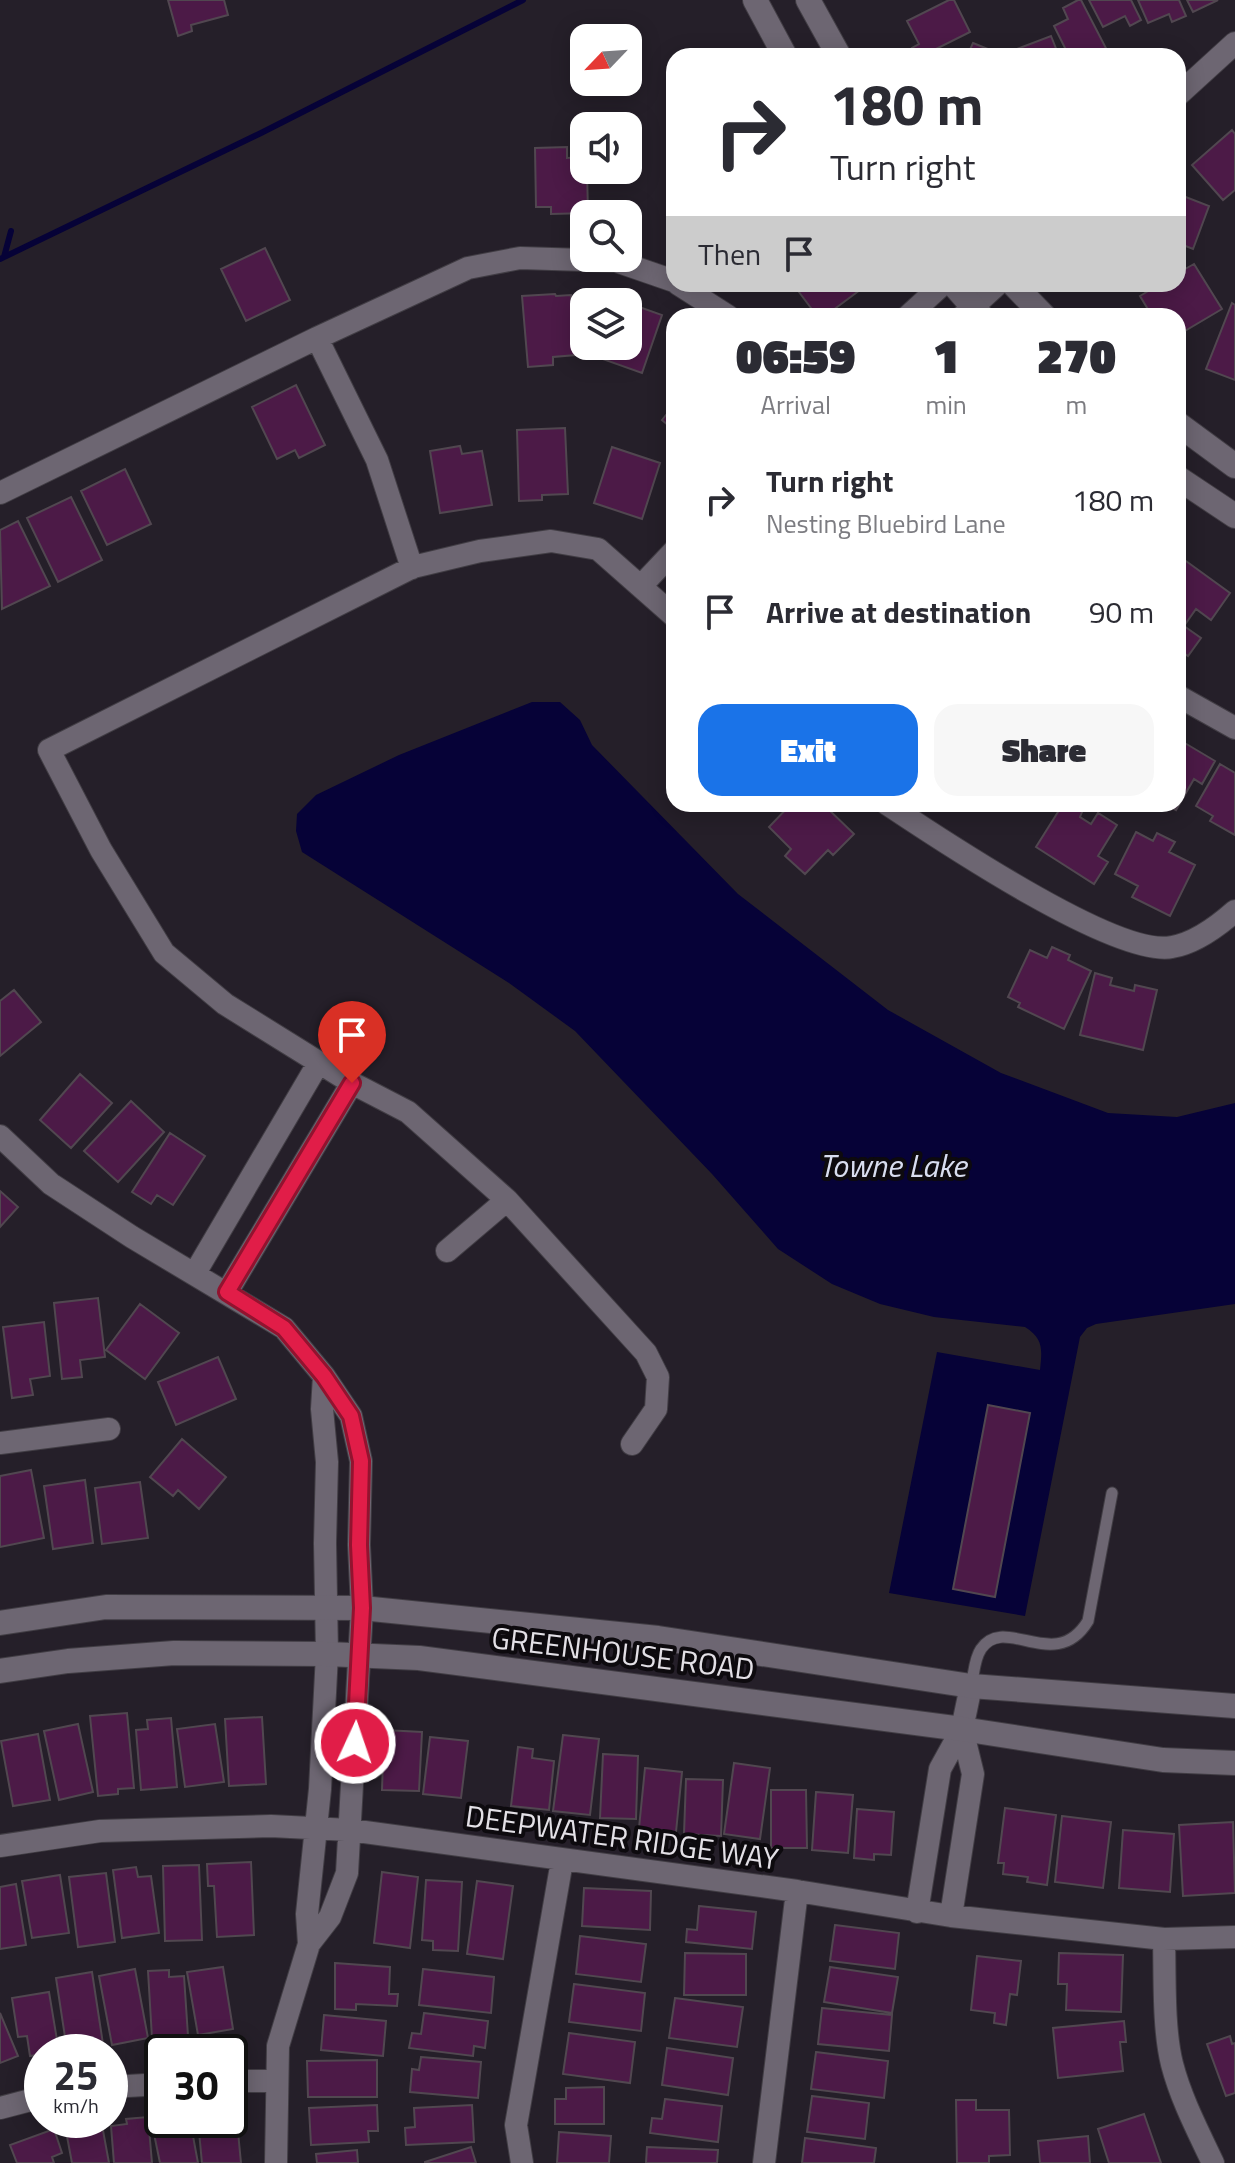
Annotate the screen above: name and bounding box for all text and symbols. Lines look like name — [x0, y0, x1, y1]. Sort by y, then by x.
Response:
north arrow — [570, 24, 642, 96]
map controls — [570, 24, 642, 360]
text: 180 m — [830, 62, 983, 147]
icon: right — [698, 80, 802, 184]
button: sound — [570, 112, 642, 184]
text: Turn right — [830, 139, 975, 194]
button: search — [570, 200, 642, 272]
text: Then — [698, 231, 761, 277]
icon: arrive — [777, 232, 821, 276]
button: layers — [570, 288, 642, 360]
text: 06:59 — [736, 319, 855, 392]
text: 1 — [933, 319, 959, 392]
text: 270 — [1037, 319, 1116, 392]
text: Arrival — [760, 385, 831, 424]
text: min — [925, 385, 967, 424]
text: m — [1066, 385, 1087, 424]
text: Turn right — [766, 458, 894, 504]
text: 180 m — [1072, 477, 1154, 523]
icon: right — [698, 478, 742, 522]
text: Nesting Bluebird Lane — [766, 504, 1006, 543]
text: Arrive at destination — [766, 589, 1031, 635]
text: 90 m — [1089, 589, 1154, 635]
icon: arrive — [698, 590, 742, 634]
button: Exit — [698, 704, 918, 796]
button: Share — [934, 704, 1154, 796]
pin — [318, 1001, 386, 1083]
icon: arrive — [330, 1013, 374, 1057]
water label: Towne Lake — [819, 1141, 969, 1189]
street label: GREENHOUSE ROAD — [489, 1614, 757, 1692]
position arrow — [313, 1701, 397, 1785]
street label: DEEPWATER RIDGE WAY — [463, 1792, 781, 1882]
speed limit sign: 30 — [144, 2034, 248, 2138]
text: 25 — [54, 2045, 98, 2106]
text: km/h — [53, 2090, 99, 2121]

